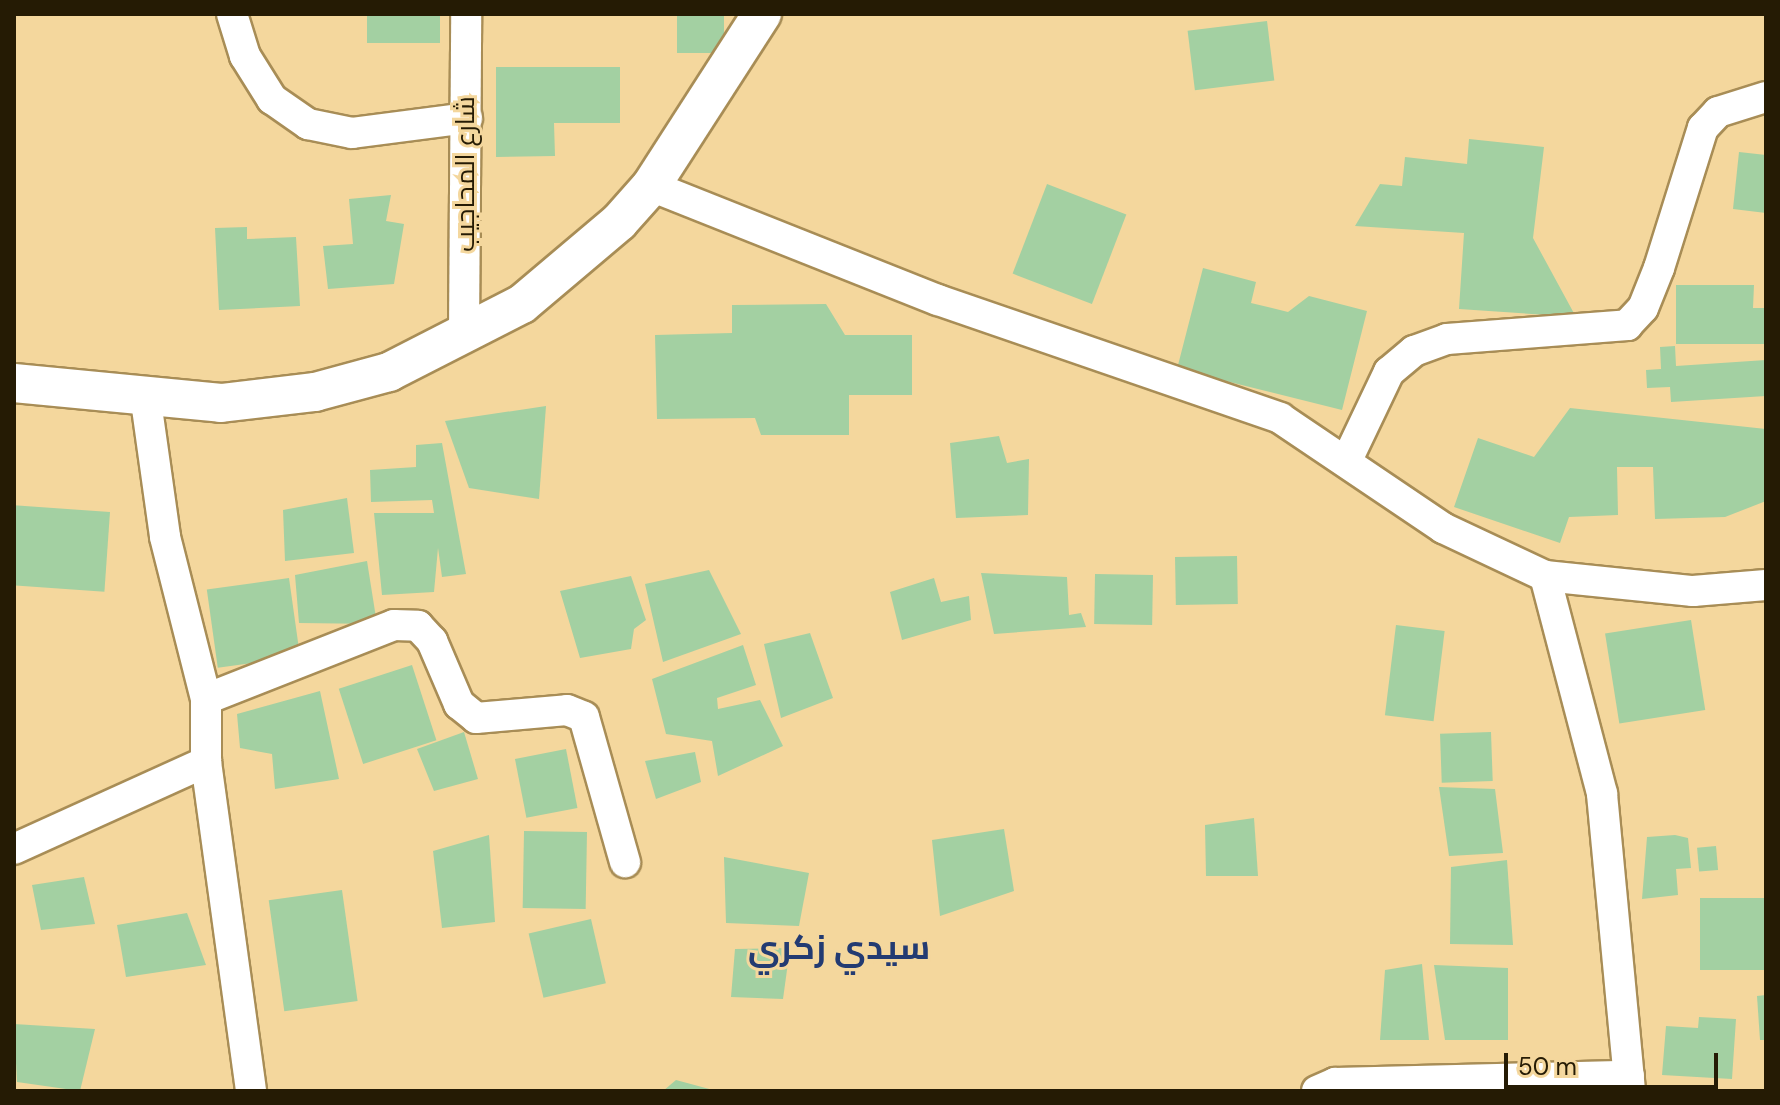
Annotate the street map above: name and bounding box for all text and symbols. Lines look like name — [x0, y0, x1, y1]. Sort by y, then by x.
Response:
street label: شارع المحاجيب — [450, 96, 482, 252]
district label: سيدي زكري — [748, 928, 930, 968]
scale bar — [1508, 1037, 1722, 1087]
text: 50 m — [1518, 1051, 1577, 1082]

